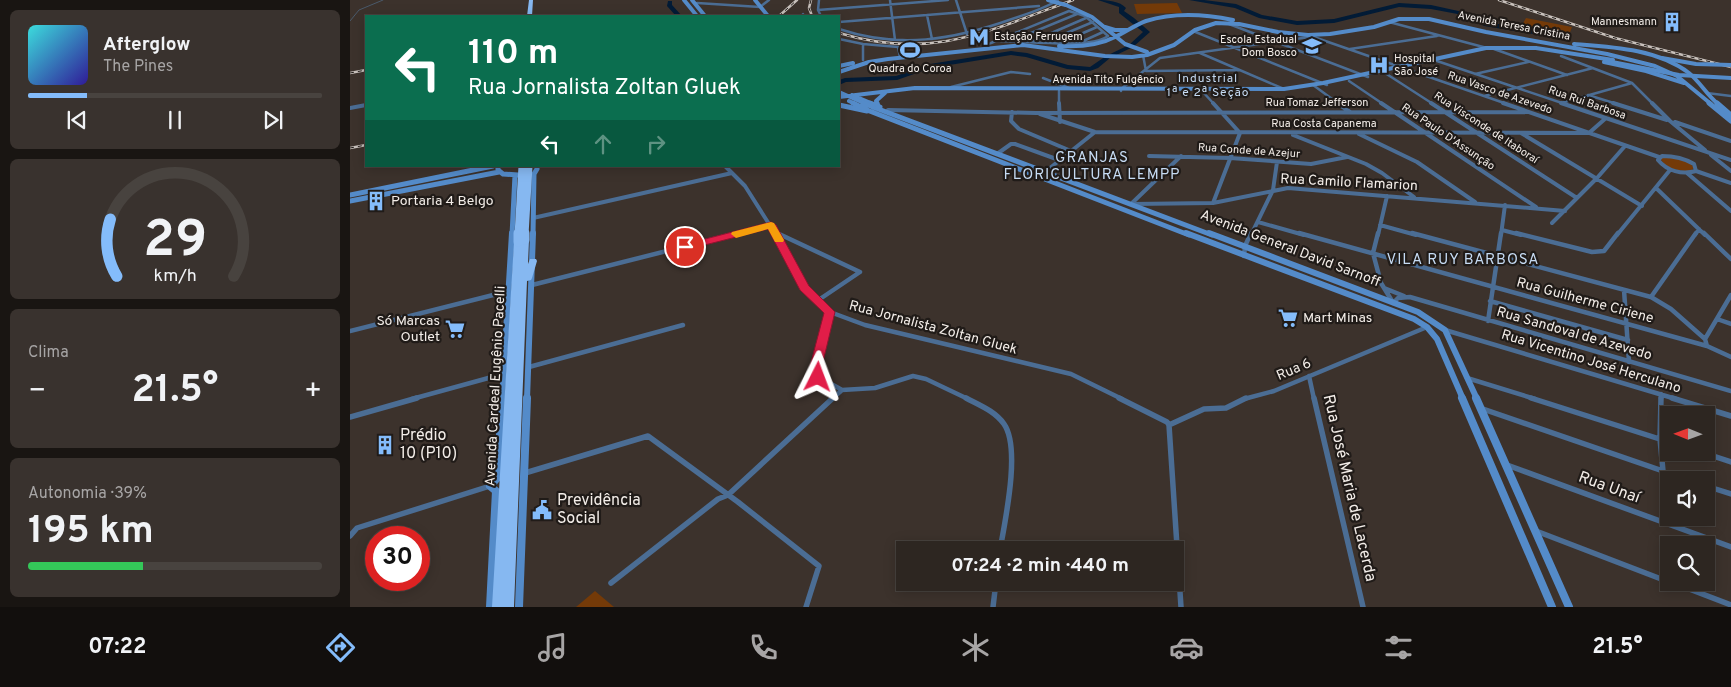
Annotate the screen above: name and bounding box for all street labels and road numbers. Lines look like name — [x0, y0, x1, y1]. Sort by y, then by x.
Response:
street label: Avenida Teresa Cristina — [1457, 8, 1572, 44]
street label: Rua Vasco de Azevedo — [1446, 69, 1554, 117]
street label: Avenida Tito Fulgêncio — [1052, 73, 1164, 87]
street label: Rua Rui Barbosa — [1546, 83, 1628, 123]
street label: Rua Visconde de Itaboraí — [1431, 89, 1542, 168]
street label: Rua Tomaz Jefferson — [1265, 96, 1369, 110]
street label: Rua Paulo D'Assunção — [1399, 101, 1497, 173]
street label: Rua Costa Capanema — [1271, 117, 1377, 131]
street label: Rua Conde de Azejur — [1197, 140, 1301, 162]
street label: Rua Camilo Flamarion — [1280, 171, 1418, 195]
street label: Avenida General David Sarnoff — [1198, 207, 1383, 291]
street label: Rua Guilherme Ciriene — [1515, 274, 1655, 328]
street label: Avenida Cardeal Eugênio Pacelli — [482, 285, 510, 487]
street label: Rua Jornalista Zoltan Gluek — [847, 297, 1019, 359]
street label: Rua Sandoval de Azevedo — [1494, 304, 1654, 364]
street label: Rua Vicentino José Herculano — [1499, 327, 1683, 398]
street label: Rua 6 — [1274, 355, 1314, 385]
street label: Rua José Maria de Lacerda — [1318, 393, 1380, 583]
street label: Rua Unaí — [1575, 468, 1644, 509]

